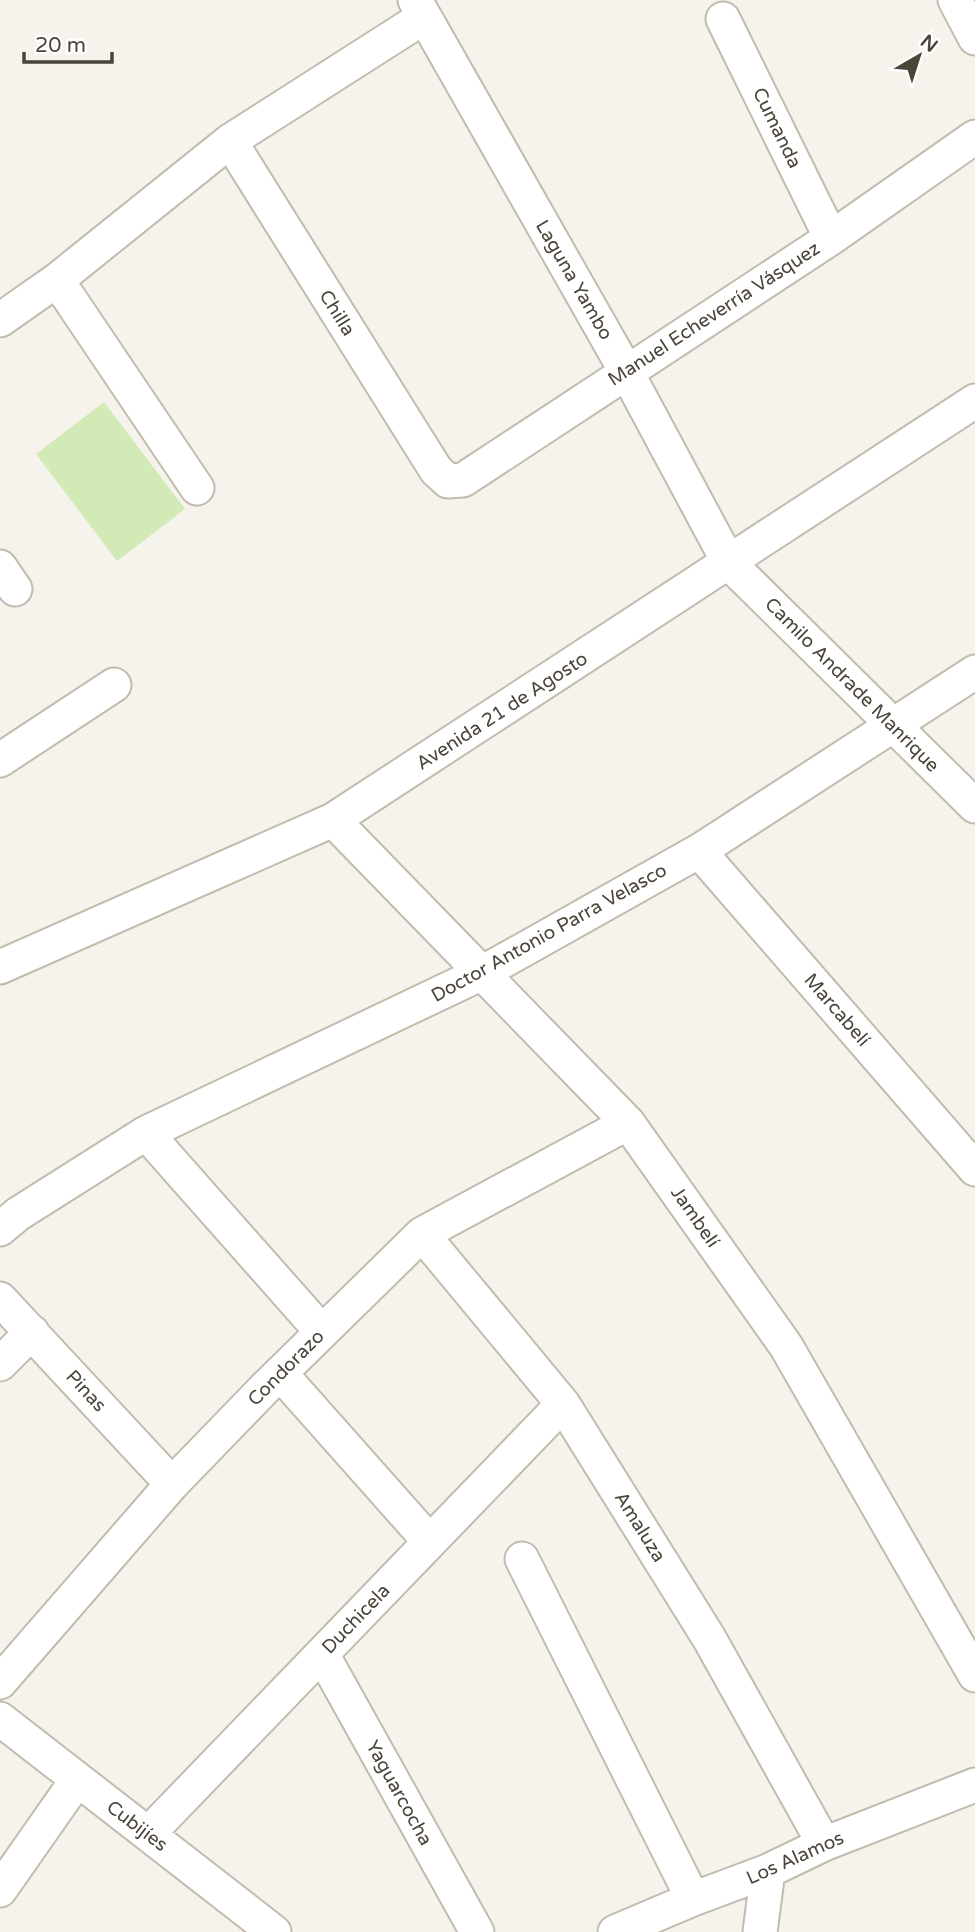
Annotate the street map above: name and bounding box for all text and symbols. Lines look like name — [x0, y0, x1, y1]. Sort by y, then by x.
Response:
scale bar — [24, 21, 112, 65]
north arrow — [884, 21, 954, 91]
text: N — [916, 30, 942, 57]
text: 20 m — [35, 33, 86, 58]
street label: Cumanda — [748, 84, 806, 172]
street label: Laguna Yambo — [531, 216, 617, 344]
street label: Manuel Echeverría Vásquez — [604, 237, 824, 391]
street label: Chilla — [315, 286, 359, 340]
street label: Camilo Andrade Manrique — [760, 593, 944, 777]
street label: Avenida 21 de Agosto — [412, 647, 592, 775]
street label: Doctor Antonio Parra Velasco — [428, 859, 670, 1007]
street label: Marcabelí — [799, 969, 875, 1051]
street label: Jambelí — [666, 1182, 724, 1252]
street label: Condorazo — [243, 1325, 329, 1411]
street label: Pinas — [61, 1366, 111, 1416]
street label: Amaluza — [610, 1488, 670, 1566]
street label: Duchicela — [317, 1580, 395, 1658]
street label: Yaguarcocha — [361, 1737, 437, 1849]
street label: Cubijíes — [102, 1796, 172, 1856]
street label: Los Alamos — [743, 1827, 847, 1889]

